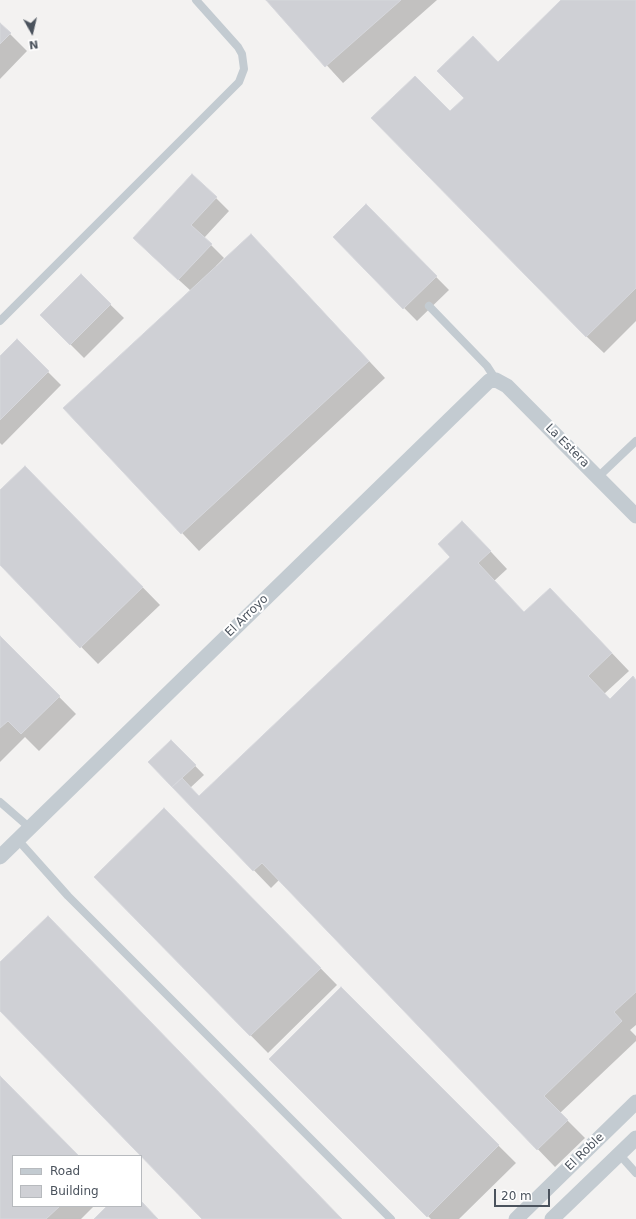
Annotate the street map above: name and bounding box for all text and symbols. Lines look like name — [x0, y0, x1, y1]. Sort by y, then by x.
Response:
north arrow — [12, 12, 52, 52]
text: N — [28, 37, 39, 51]
street label: La Estera — [542, 421, 592, 471]
street label: El Arroyo — [223, 592, 271, 640]
street label: El Roble — [563, 1130, 607, 1174]
legend — [12, 1155, 142, 1207]
text: Road — [50, 1164, 80, 1178]
scale bar — [496, 1181, 552, 1207]
text: Building — [50, 1184, 99, 1198]
text: 20 m — [501, 1189, 532, 1203]

